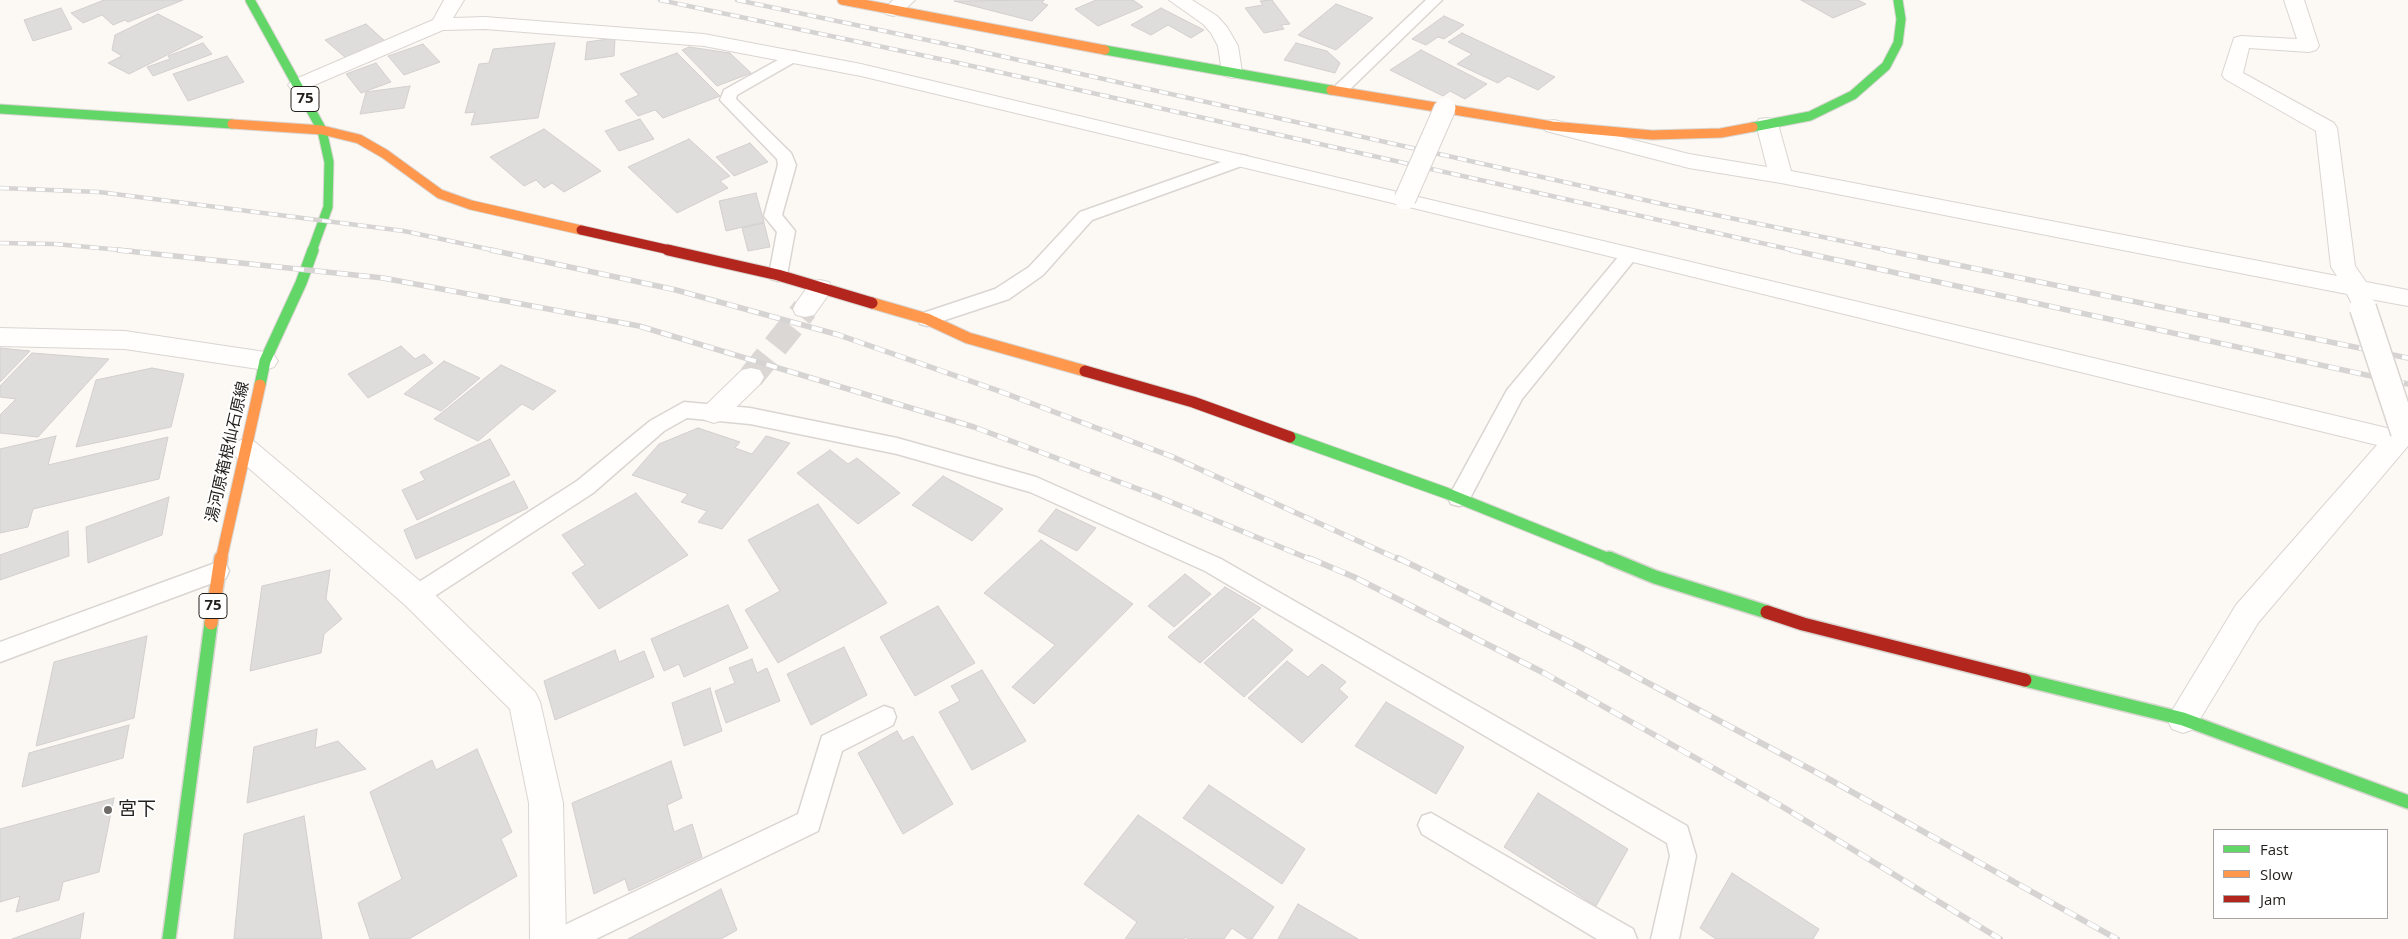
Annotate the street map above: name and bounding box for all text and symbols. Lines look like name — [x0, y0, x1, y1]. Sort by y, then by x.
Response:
road number: 75 — [291, 86, 319, 112]
street label: 湯河原箱根仙石原線 — [202, 380, 254, 524]
road number: 75 — [199, 594, 227, 618]
place label: 宮下 — [118, 799, 156, 821]
marker: 宮下 — [102, 804, 114, 816]
legend — [2213, 829, 2388, 919]
text: Fast — [2260, 839, 2289, 859]
text: Slow — [2260, 864, 2293, 884]
text: Jam — [2260, 889, 2286, 909]

